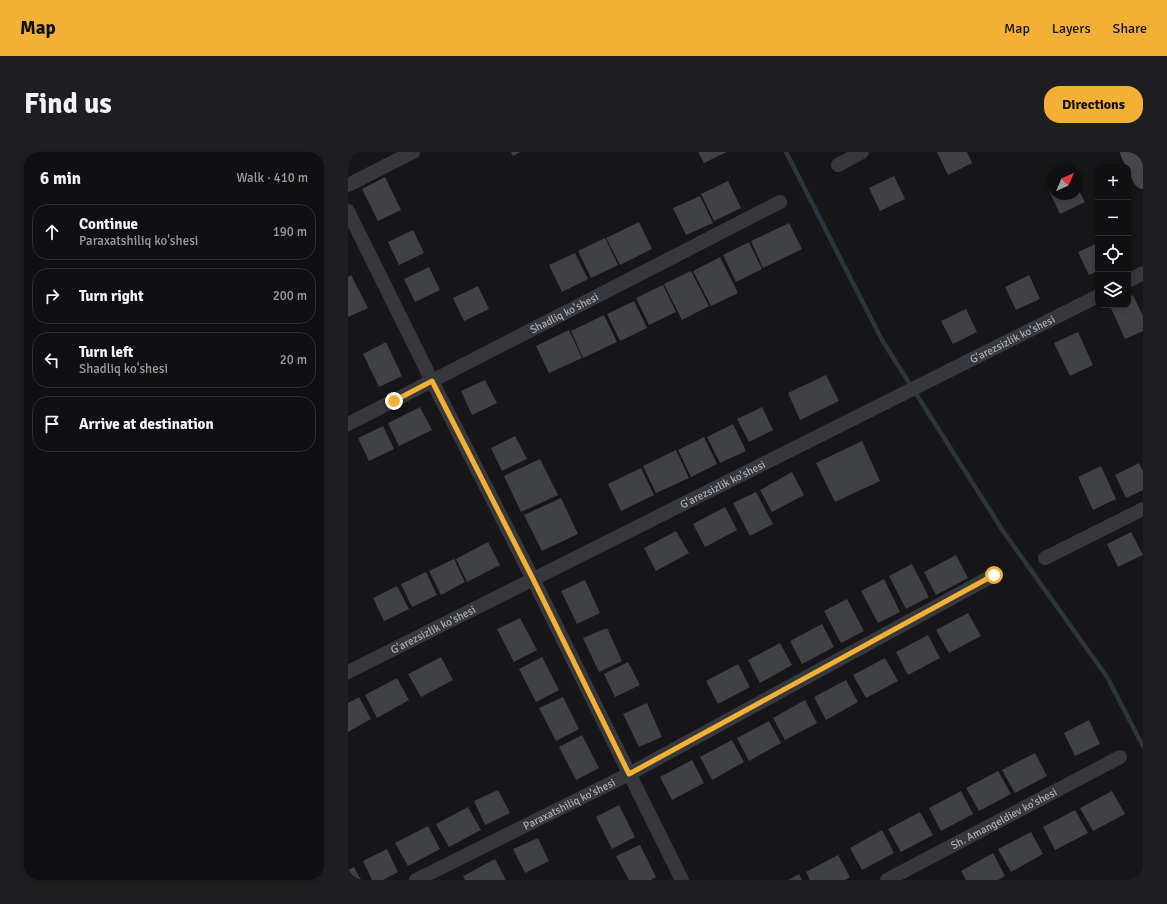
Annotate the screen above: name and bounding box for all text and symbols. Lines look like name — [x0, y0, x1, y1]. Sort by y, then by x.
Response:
text: Map — [20, 16, 56, 40]
text: Map — [1004, 20, 1030, 37]
text: Layers — [1052, 20, 1091, 37]
text: Share — [1113, 20, 1147, 37]
button: Directions — [1044, 86, 1143, 123]
text: Find us — [24, 87, 112, 121]
north arrow — [1047, 164, 1083, 200]
map controls — [1095, 164, 1131, 308]
button: + — [1095, 164, 1131, 200]
text: 6 min — [40, 168, 81, 189]
text: Walk · 410 m — [237, 170, 308, 186]
button: − — [1095, 200, 1131, 236]
text: Continue — [79, 215, 138, 233]
icon: ahead — [41, 221, 63, 243]
text: 190 m — [273, 224, 307, 240]
text: Paraxatshiliq ko'shesi — [79, 233, 198, 249]
button: locate — [1095, 236, 1131, 272]
button: layers — [1095, 272, 1131, 308]
icon: right — [41, 285, 63, 307]
text: Turn right — [79, 287, 144, 305]
text: 200 m — [273, 288, 307, 304]
street label: Shadliq ko'shesi — [528, 290, 601, 336]
street label: G'arezsizlik ko'shesi — [967, 312, 1057, 366]
text: Turn left — [79, 343, 133, 361]
icon: left — [41, 349, 63, 371]
text: 20 m — [280, 352, 307, 368]
text: Shadliq ko'shesi — [79, 361, 168, 377]
route end — [385, 392, 403, 410]
icon: arrive — [41, 413, 63, 435]
text: Arrive at destination — [79, 415, 214, 433]
street label: G'arezsizlik ko'shesi — [678, 457, 767, 511]
route start — [985, 566, 1003, 584]
street label: G'arezsizlik ko'shesi — [388, 603, 478, 656]
street label: Paraxatshiliq ko'shesi — [521, 775, 617, 832]
street label: Sh. Amangeldiev ko'shesi — [948, 785, 1059, 852]

